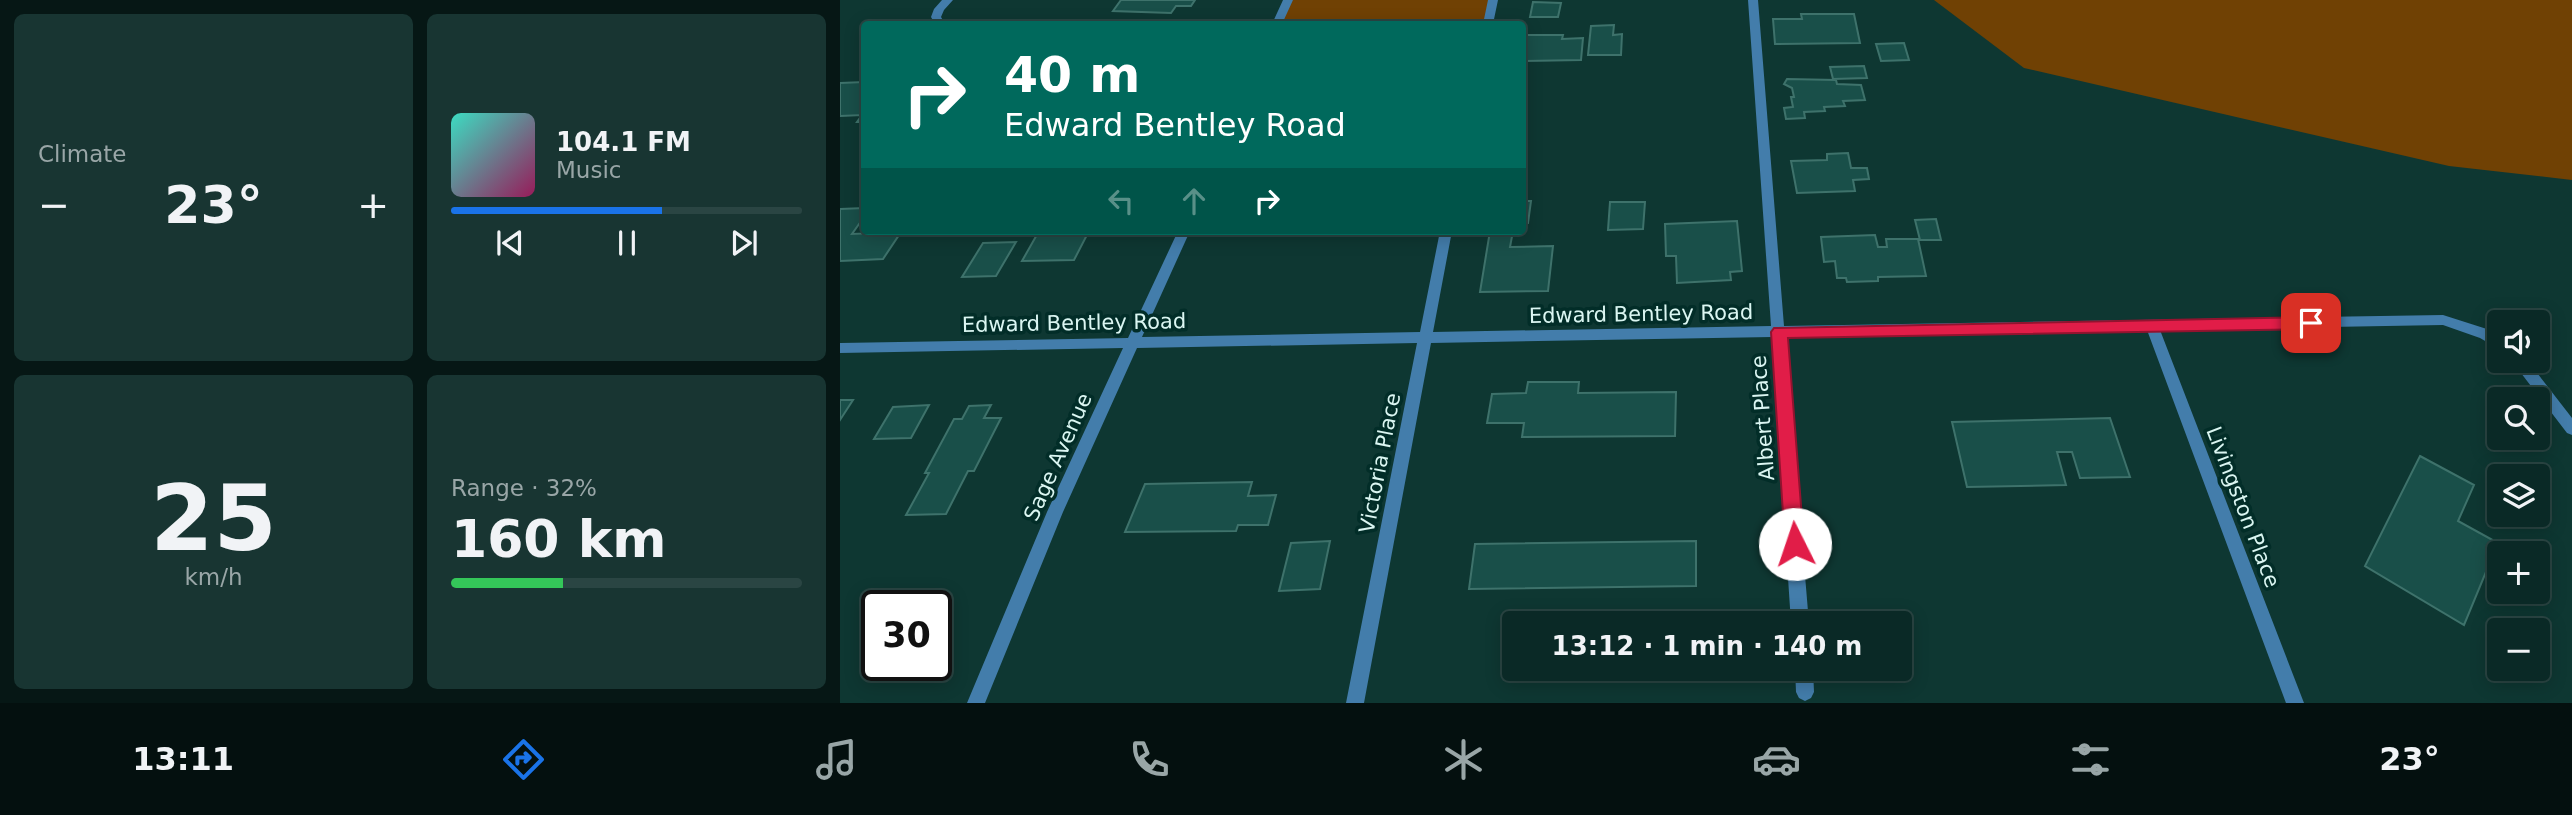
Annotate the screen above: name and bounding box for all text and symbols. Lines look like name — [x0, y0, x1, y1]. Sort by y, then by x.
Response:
text: 40 m — [1004, 47, 1140, 104]
icon: right — [889, 49, 980, 140]
text: Edward Bentley Road — [1004, 106, 1346, 144]
text: 104.1 FM — [556, 127, 691, 157]
text: Climate — [38, 141, 127, 167]
text: Music — [556, 157, 621, 183]
text: 23° — [164, 175, 263, 235]
icon: left — [1102, 182, 1140, 220]
icon: ahead — [1175, 182, 1213, 220]
icon: right — [1248, 182, 1286, 220]
text: − — [38, 183, 70, 227]
text: + — [357, 183, 389, 227]
icon: previous — [491, 224, 529, 262]
icon: pause — [608, 224, 646, 262]
icon: next — [725, 224, 763, 262]
pin — [2281, 293, 2341, 353]
street label: Edward Bentley Road — [1529, 300, 1753, 328]
icon: arrive — [2292, 304, 2330, 342]
street label: Edward Bentley Road — [962, 309, 1186, 337]
map controls — [2487, 310, 2550, 681]
button: sound — [2487, 310, 2550, 373]
street label: Albert Place — [1747, 354, 1779, 482]
button: search — [2487, 387, 2550, 450]
street label: Sage Avenue — [1019, 389, 1097, 525]
street label: Victoria Place — [1355, 391, 1405, 535]
street label: Livingston Place — [2201, 423, 2285, 591]
button: layers — [2487, 464, 2550, 527]
text: 25 — [150, 466, 277, 571]
text: Range · 32% — [451, 475, 597, 501]
position arrow — [1758, 507, 1832, 581]
text: 160 km — [451, 509, 666, 569]
button: + — [2487, 541, 2550, 604]
text: km/h — [184, 564, 243, 590]
speed limit sign: 30 — [861, 590, 952, 681]
button: − — [2487, 618, 2550, 681]
text: 13:12 · 1 min · 140 m — [1552, 631, 1862, 661]
icon: directions — [499, 735, 548, 784]
icon: music — [812, 735, 861, 784]
icon: phone — [1125, 735, 1174, 784]
icon: climate — [1439, 735, 1488, 784]
icon: car — [1752, 735, 1801, 784]
icon: filters — [2066, 735, 2115, 784]
text: 13:11 — [132, 740, 234, 778]
text: 23° — [2379, 740, 2440, 778]

